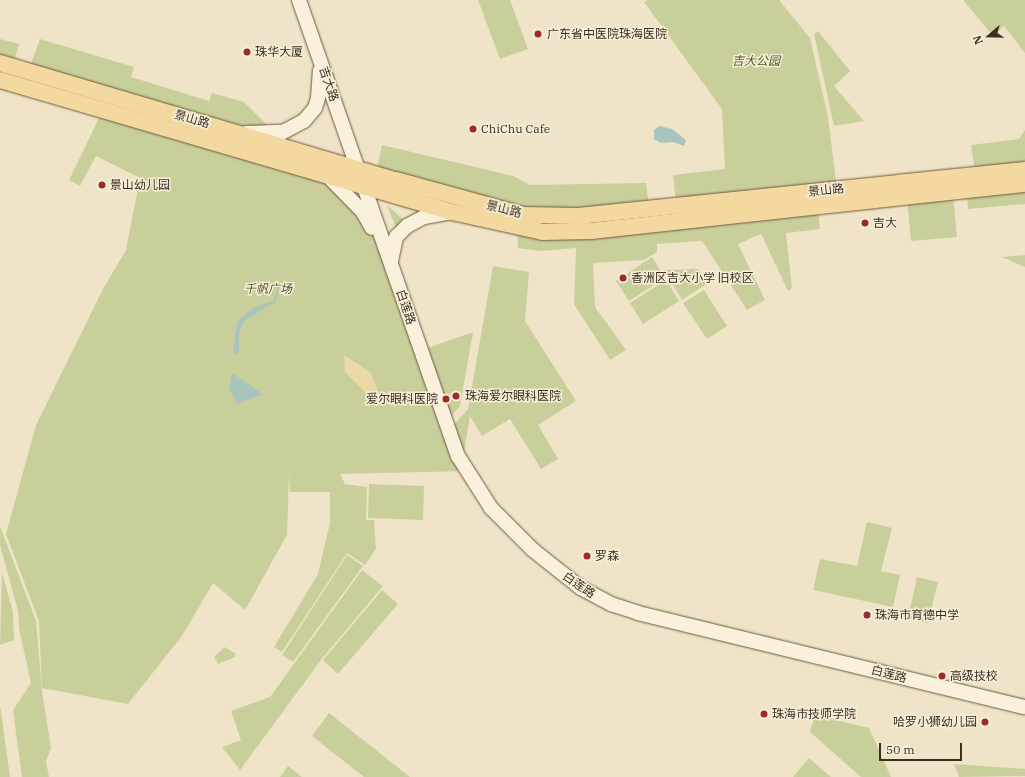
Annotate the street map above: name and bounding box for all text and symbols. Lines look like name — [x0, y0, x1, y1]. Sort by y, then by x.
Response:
north arrow — [969, 16, 1009, 56]
place label: 广东省中医院珠海医院 — [547, 27, 667, 41]
marker: 广东省中医院珠海医院 — [532, 28, 544, 40]
text: N — [970, 34, 986, 47]
place label: 珠华大厦 — [255, 45, 303, 59]
marker: 珠华大厦 — [242, 47, 252, 57]
park label: 吉大公园 — [732, 54, 780, 68]
street label: 吉大路 — [316, 65, 342, 103]
street label: 景山路 — [173, 107, 211, 131]
place label: ChiChu Cafe — [481, 122, 550, 136]
marker: ChiChu Cafe — [468, 124, 478, 134]
place label: 景山幼儿园 — [110, 178, 170, 192]
marker: 景山幼儿园 — [97, 180, 107, 190]
street label: 景山路 — [807, 181, 845, 199]
street label: 景山路 — [485, 198, 523, 220]
place label: 吉大 — [873, 216, 897, 230]
marker: 吉大 — [860, 218, 870, 228]
place label: 香洲区吉大小学 旧校区 — [631, 271, 754, 285]
marker: 香洲区吉大小学 旧校区 — [618, 273, 628, 283]
park label: 千帆广场 — [244, 282, 292, 296]
street label: 白莲路 — [393, 288, 419, 326]
place label: 珠海爱尔眼科医院 — [465, 389, 561, 403]
marker: 珠海爱尔眼科医院 — [450, 390, 462, 402]
place label: 爱尔眼科医院 — [366, 392, 438, 406]
marker: 爱尔眼科医院 — [441, 394, 451, 404]
place label: 罗森 — [595, 549, 619, 563]
marker: 罗森 — [582, 551, 592, 561]
street label: 白莲路 — [560, 569, 598, 601]
place label: 珠海市育德中学 — [875, 608, 959, 622]
marker: 珠海市育德中学 — [862, 610, 872, 620]
street label: 白莲路 — [870, 663, 908, 685]
place label: 高级技校 — [950, 669, 998, 683]
marker: 高级技校 — [937, 671, 947, 681]
place label: 珠海市技师学院 — [772, 707, 856, 721]
marker: 珠海市技师学院 — [759, 709, 769, 719]
place label: 哈罗小狮幼儿园 — [893, 715, 977, 729]
marker: 哈罗小狮幼儿园 — [980, 717, 990, 727]
scale bar — [881, 735, 964, 761]
text: 50 m — [886, 742, 915, 757]

